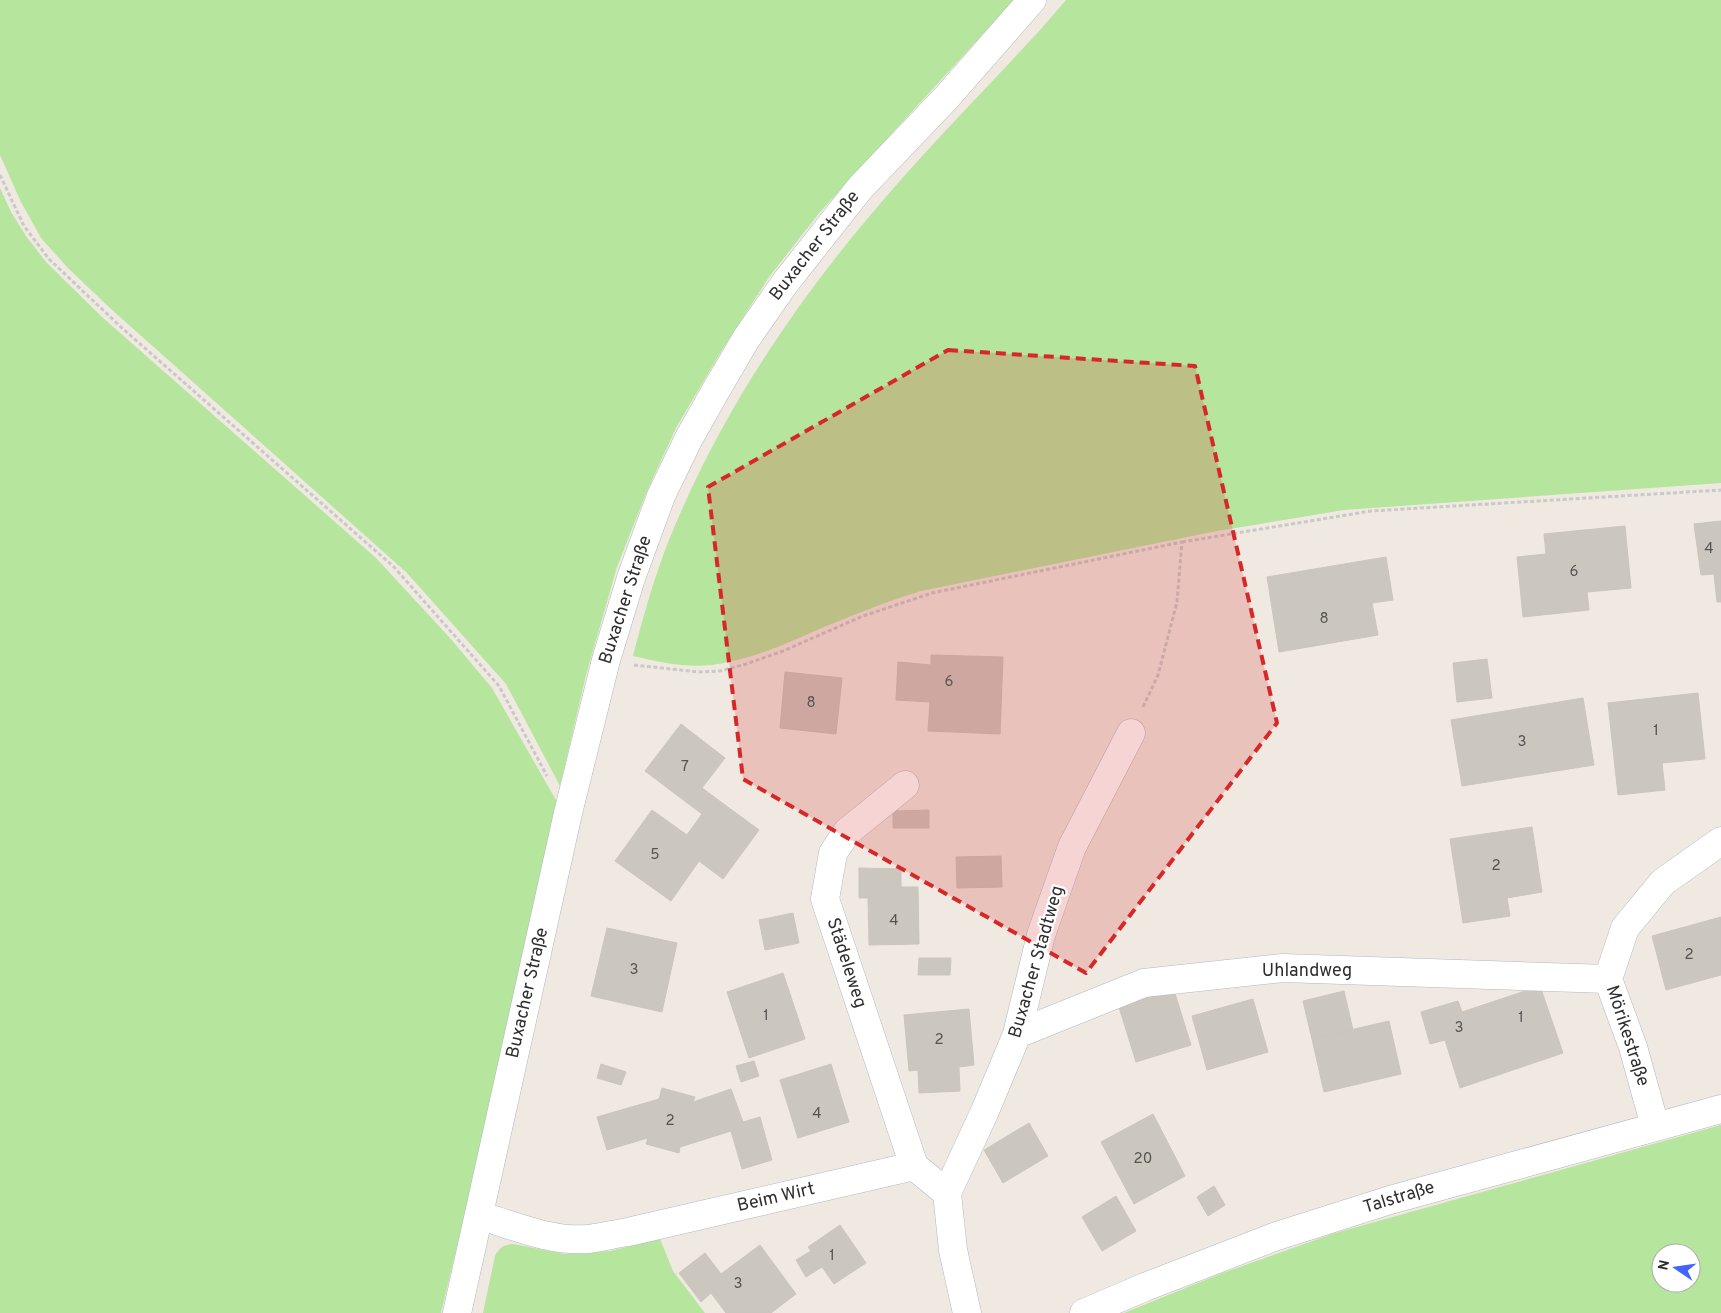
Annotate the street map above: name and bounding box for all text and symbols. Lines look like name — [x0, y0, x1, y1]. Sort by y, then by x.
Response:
street label: Buxacher Straße — [765, 186, 865, 306]
street label: Buxacher Straße — [594, 533, 658, 667]
house number: 4 — [1704, 540, 1714, 559]
house number: 6 — [1570, 563, 1579, 582]
house number: 8 — [1319, 610, 1329, 629]
house number: 6 — [945, 673, 954, 692]
house number: 8 — [806, 694, 816, 713]
house number: 1 — [1653, 722, 1659, 741]
house number: 3 — [1517, 733, 1527, 752]
house number: 7 — [681, 758, 689, 777]
house number: 5 — [650, 846, 660, 865]
house number: 2 — [1491, 857, 1501, 876]
street label: Buxacher Stadtweg — [1004, 883, 1070, 1041]
house number: 4 — [889, 912, 899, 931]
street label: Städeleweg — [821, 915, 871, 1011]
street label: Buxacher Straße — [502, 925, 554, 1061]
house number: 2 — [1684, 946, 1694, 965]
street label: Uhlandweg — [1262, 960, 1352, 983]
house number: 3 — [629, 961, 639, 980]
street label: Mörikestraße — [1600, 983, 1654, 1089]
house number: 1 — [763, 1007, 769, 1026]
house number: 1 — [1518, 1009, 1524, 1028]
house number: 3 — [1454, 1019, 1464, 1038]
house number: 2 — [934, 1031, 944, 1050]
house number: 4 — [812, 1105, 822, 1124]
house number: 2 — [665, 1112, 675, 1131]
house number: 20 — [1134, 1150, 1152, 1169]
street label: Talstraße — [1360, 1176, 1438, 1220]
street label: Beim Wirt — [735, 1178, 817, 1218]
north arrow — [1651, 1243, 1701, 1293]
house number: 1 — [829, 1247, 835, 1266]
text: N — [1655, 1259, 1674, 1272]
house number: 3 — [733, 1275, 743, 1294]

